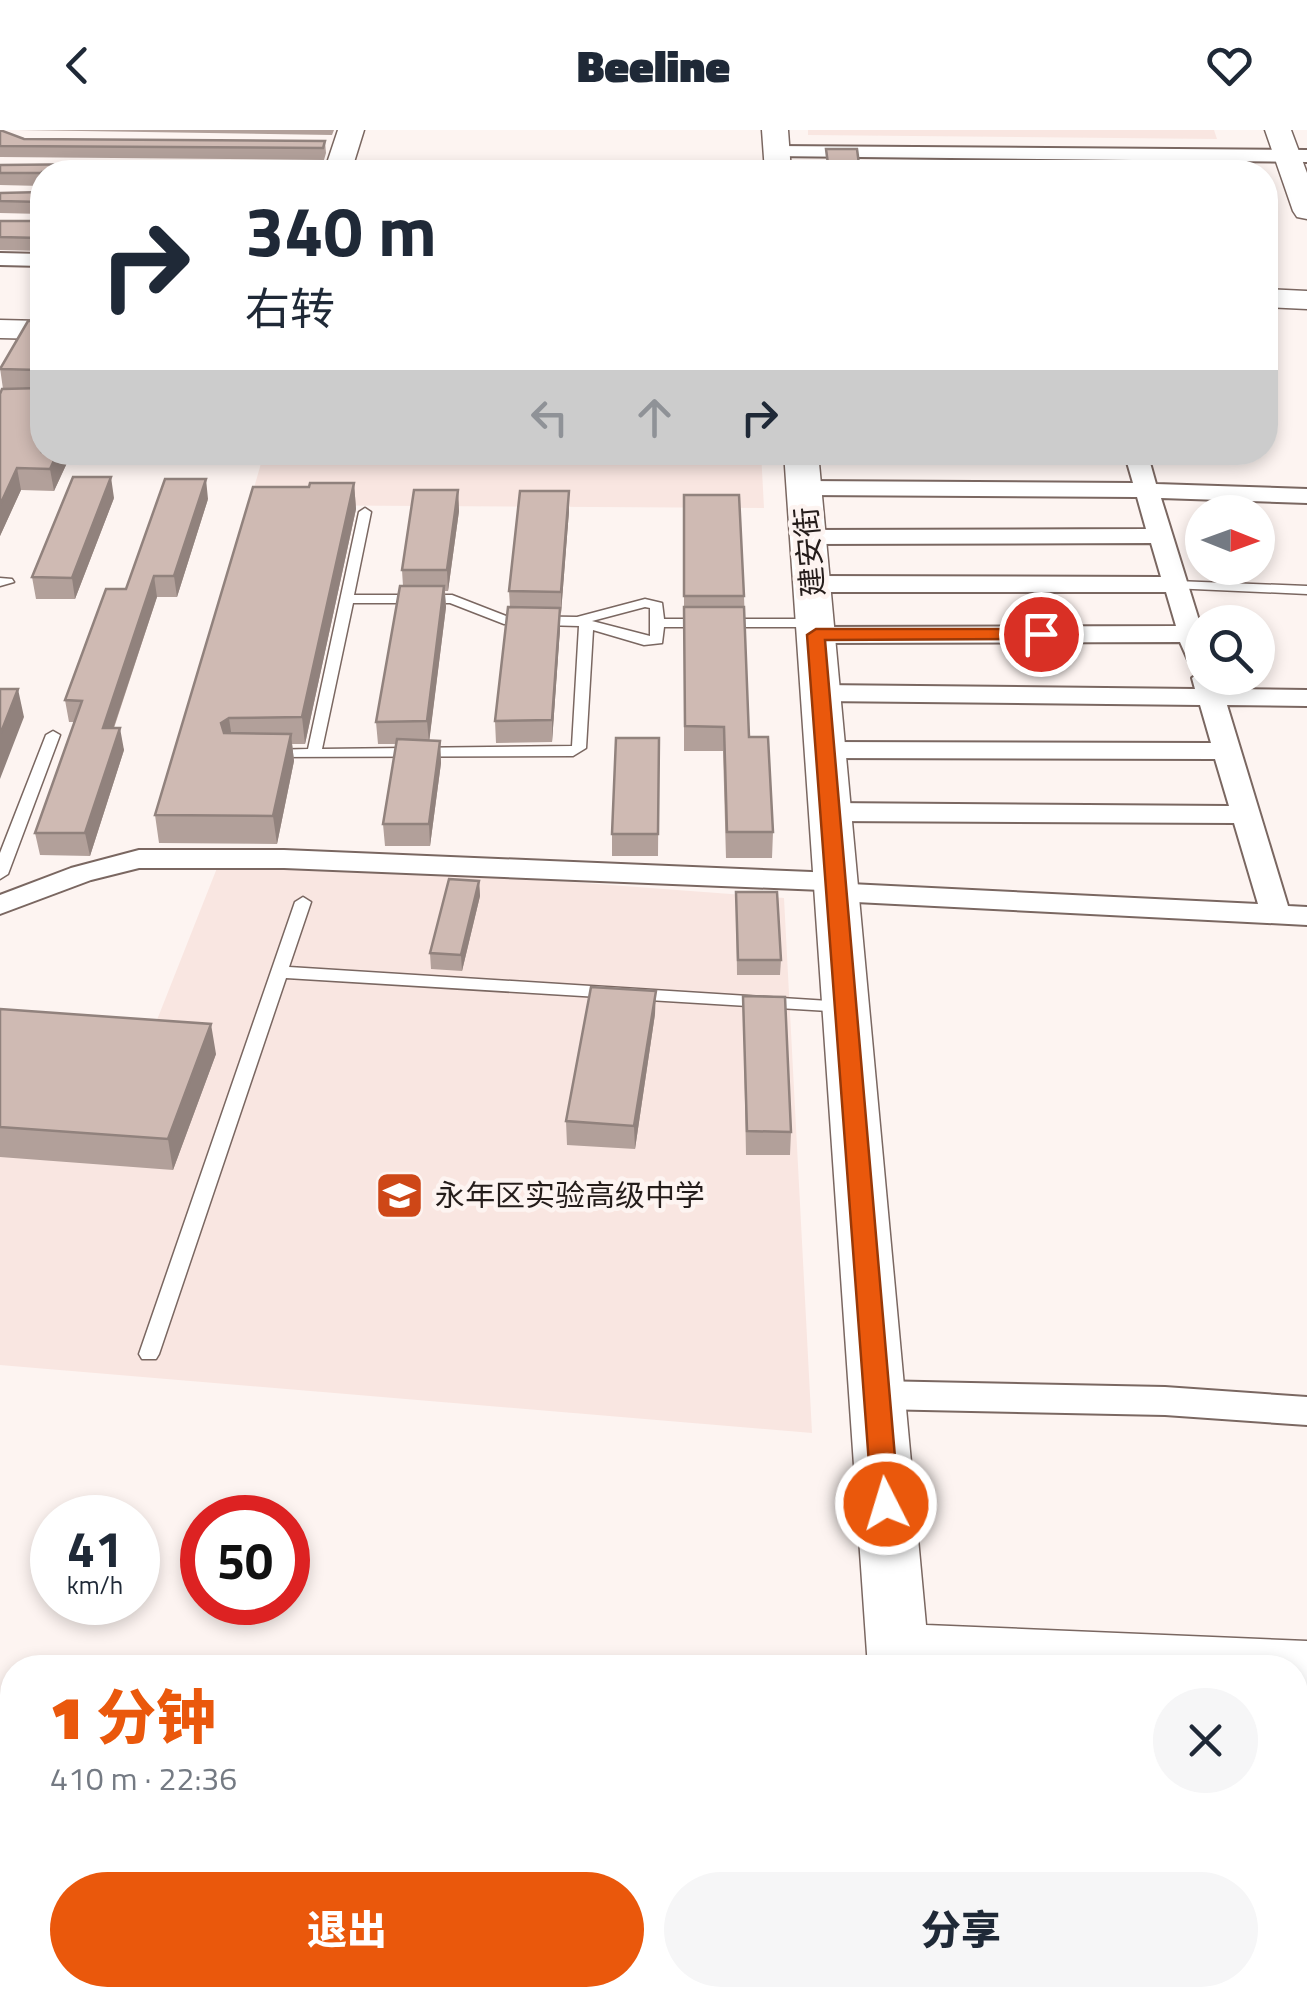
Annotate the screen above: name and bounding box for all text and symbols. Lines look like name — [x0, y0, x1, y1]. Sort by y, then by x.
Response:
text: Beeline — [577, 31, 730, 99]
icon: back — [50, 38, 105, 93]
icon: heart — [1202, 38, 1257, 93]
text: 340 m — [245, 177, 437, 283]
icon: right — [80, 200, 210, 330]
text: 右转 — [245, 274, 335, 342]
icon: left — [522, 390, 577, 445]
icon: ahead — [627, 390, 682, 445]
icon: right — [732, 390, 787, 445]
north arrow — [1185, 495, 1275, 585]
map controls — [1185, 495, 1275, 695]
street label: 建安街 — [782, 505, 836, 599]
pin — [999, 592, 1084, 677]
button: search — [1185, 605, 1275, 695]
icon: arrive — [1014, 607, 1069, 662]
school or university icon: 永年区实验高级中学 — [374, 1169, 426, 1221]
place label: 永年区实验高级中学 — [435, 1172, 705, 1218]
position arrow — [834, 1452, 938, 1556]
speed limit sign: 50 — [180, 1495, 310, 1625]
text: 41 — [67, 1510, 123, 1586]
text: km/h — [67, 1566, 123, 1604]
text: 1 分钟 — [50, 1671, 216, 1762]
button: close — [1153, 1688, 1258, 1793]
text: 410 m · 22:36 — [50, 1754, 237, 1802]
button: 退出 — [50, 1872, 644, 1987]
button: 分享 — [664, 1872, 1258, 1987]

